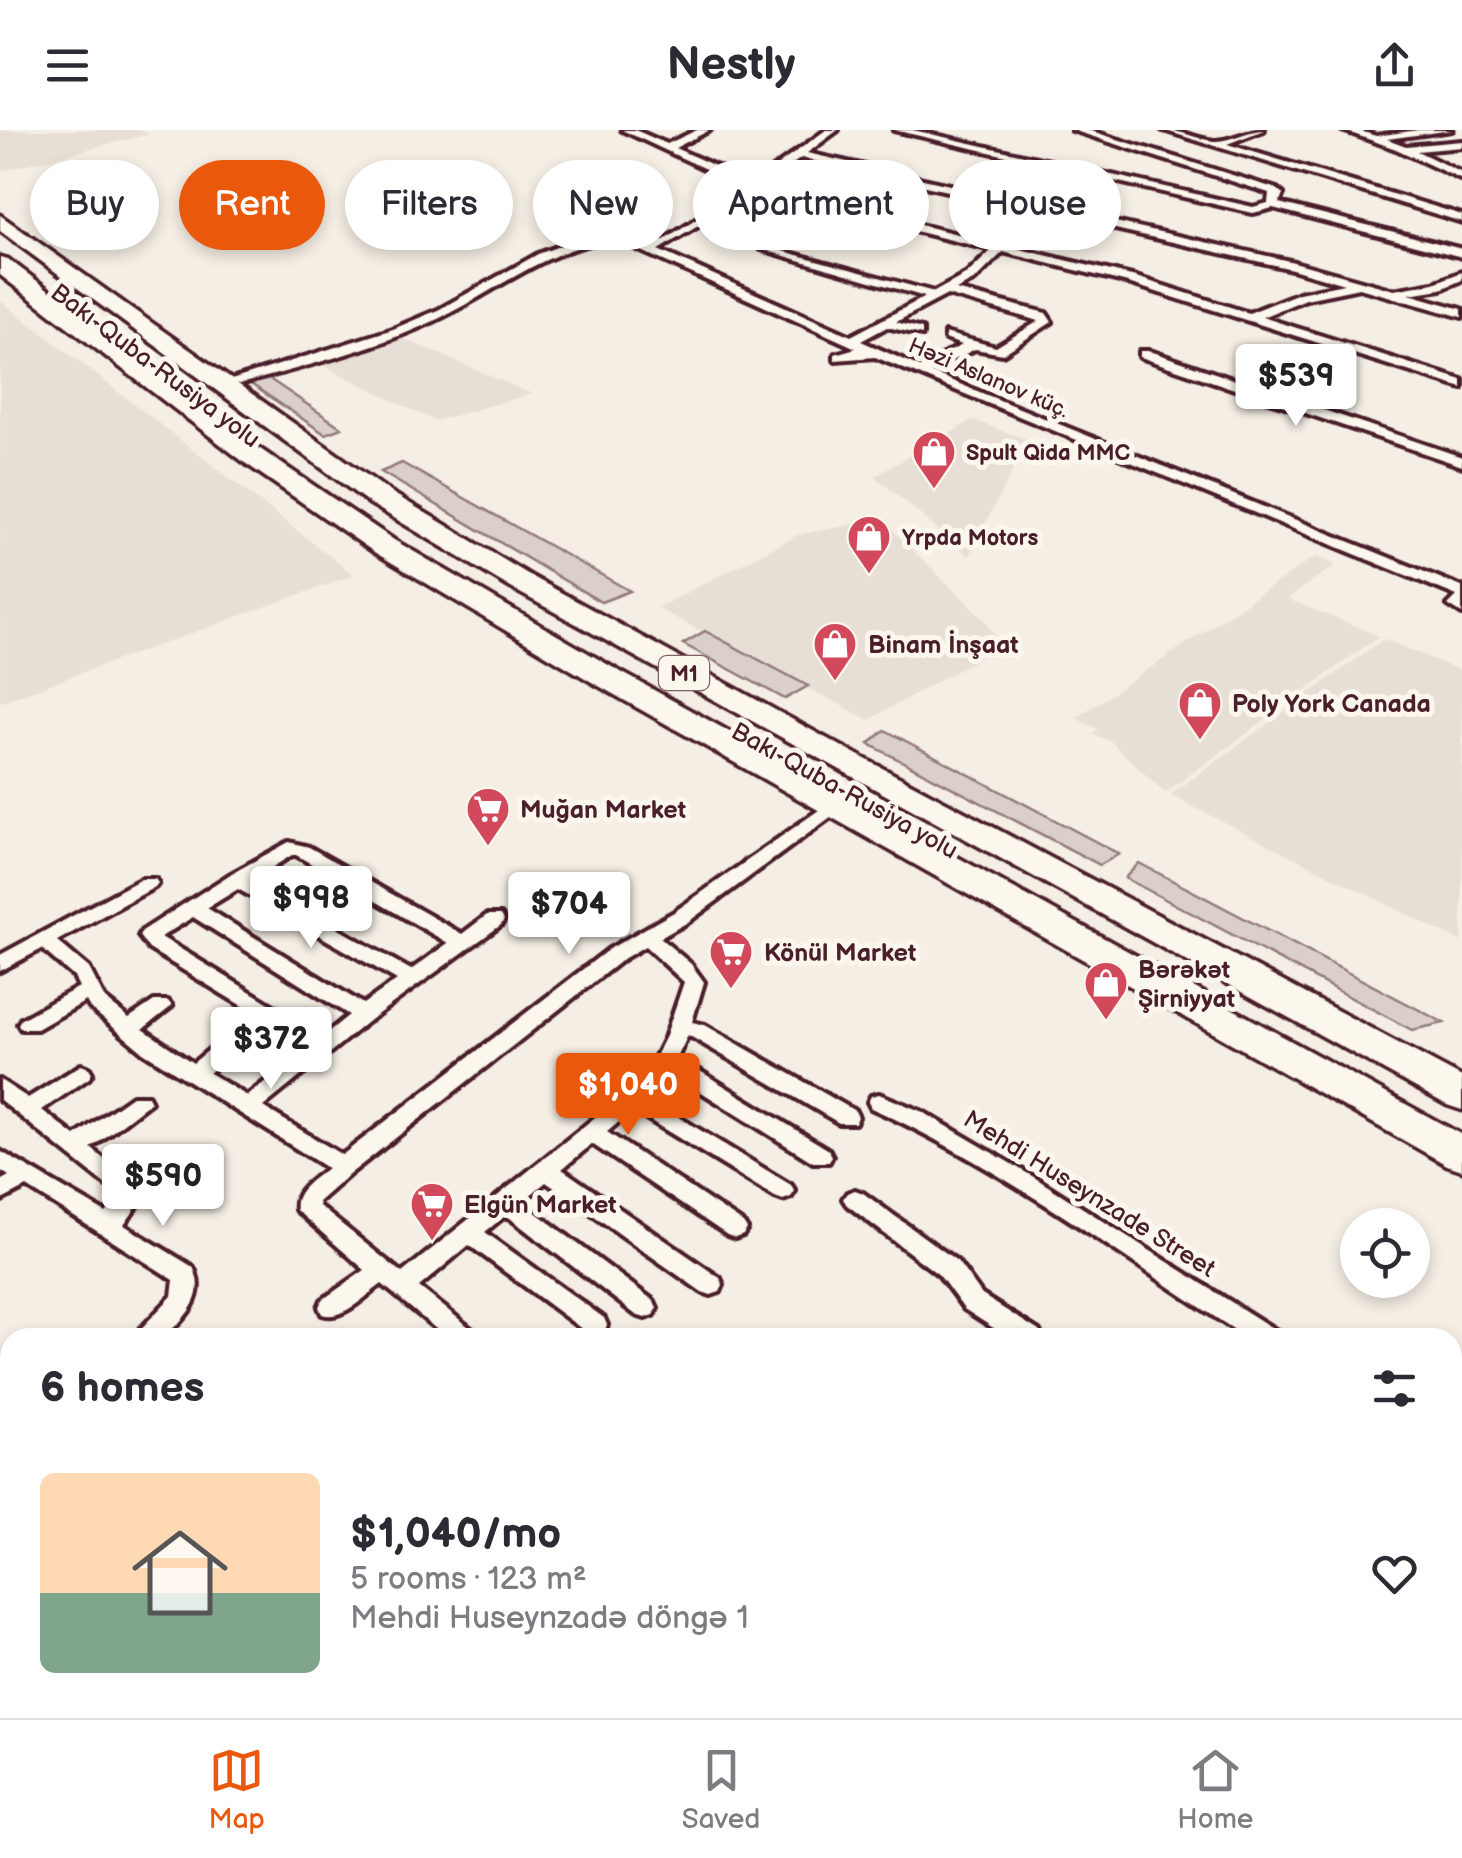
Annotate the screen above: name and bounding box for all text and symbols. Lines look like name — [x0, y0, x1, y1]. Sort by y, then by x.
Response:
icon: menu — [40, 38, 95, 93]
text: Nestly — [667, 38, 795, 93]
icon: share — [1367, 38, 1422, 93]
chip: Buy — [30, 160, 159, 250]
chip: Rent — [179, 160, 325, 250]
chip: Filters — [345, 160, 513, 250]
chip: New — [533, 160, 673, 250]
chip: Apartment — [693, 160, 929, 250]
chip: House — [949, 160, 1121, 250]
street label: Bakı-Quba-Rusiya yolu — [44, 277, 266, 455]
street label: Həzi Aslanov küç. — [904, 332, 1073, 424]
pin: $539 — [1237, 344, 1355, 429]
text: $539 — [1258, 357, 1335, 396]
shop icon: Spult Qida MMC — [911, 429, 957, 490]
place label: Spult Qida MMC — [966, 440, 1130, 467]
shop icon: Yrpda Motors — [846, 514, 892, 575]
place label: Yrpda Motors — [902, 525, 1039, 552]
shop icon: Binam İnşaat — [812, 621, 858, 682]
place label: Binam İnşaat — [868, 629, 1019, 661]
road number: M1 — [659, 656, 709, 690]
shop icon: Poly York Canada — [1177, 680, 1223, 741]
place label: Poly York Canada — [1232, 689, 1431, 720]
street label: Bakı-Quba-Rusiya yolu — [726, 716, 963, 867]
supermarket icon: Muğan Market — [465, 786, 511, 847]
place label: Muğan Market — [520, 795, 686, 826]
pin: $998 — [252, 866, 370, 951]
pin: $704 — [510, 872, 628, 957]
text: $998 — [272, 879, 350, 918]
text: $704 — [530, 885, 608, 924]
supermarket icon: Könül Market — [708, 929, 754, 990]
place label: Könül Market — [764, 938, 916, 969]
place label: Bərəkət Şirniyyat — [1138, 955, 1235, 1015]
shop icon: Bərəkət Şirniyyat — [1083, 960, 1129, 1021]
pin: $372 — [212, 1007, 330, 1092]
text: $372 — [233, 1020, 309, 1059]
pin: $1,040 — [547, 1053, 709, 1138]
text: $1,040 — [578, 1066, 678, 1105]
street label: Mehdi Huseynzadе Street — [958, 1104, 1221, 1285]
pin: $590 — [104, 1144, 222, 1229]
text: $590 — [124, 1157, 202, 1196]
supermarket icon: Elgün Market — [409, 1181, 455, 1242]
place label: Elgün Market — [464, 1190, 617, 1221]
map controls — [1340, 1208, 1430, 1298]
button: locate — [1340, 1208, 1430, 1298]
icon: filters — [1367, 1361, 1422, 1416]
text: 6 homes — [40, 1363, 204, 1414]
text: $1,040/mo — [350, 1509, 561, 1560]
icon: home — [120, 1513, 240, 1633]
icon: heart — [1367, 1546, 1422, 1601]
text: 5 rooms · 123 m² — [350, 1560, 587, 1599]
text: Mehdi Huseynzadə döngə 1 — [350, 1599, 749, 1638]
tab: Map — [209, 1743, 265, 1836]
tab: Saved — [682, 1743, 760, 1836]
tab: Home — [1177, 1743, 1253, 1836]

